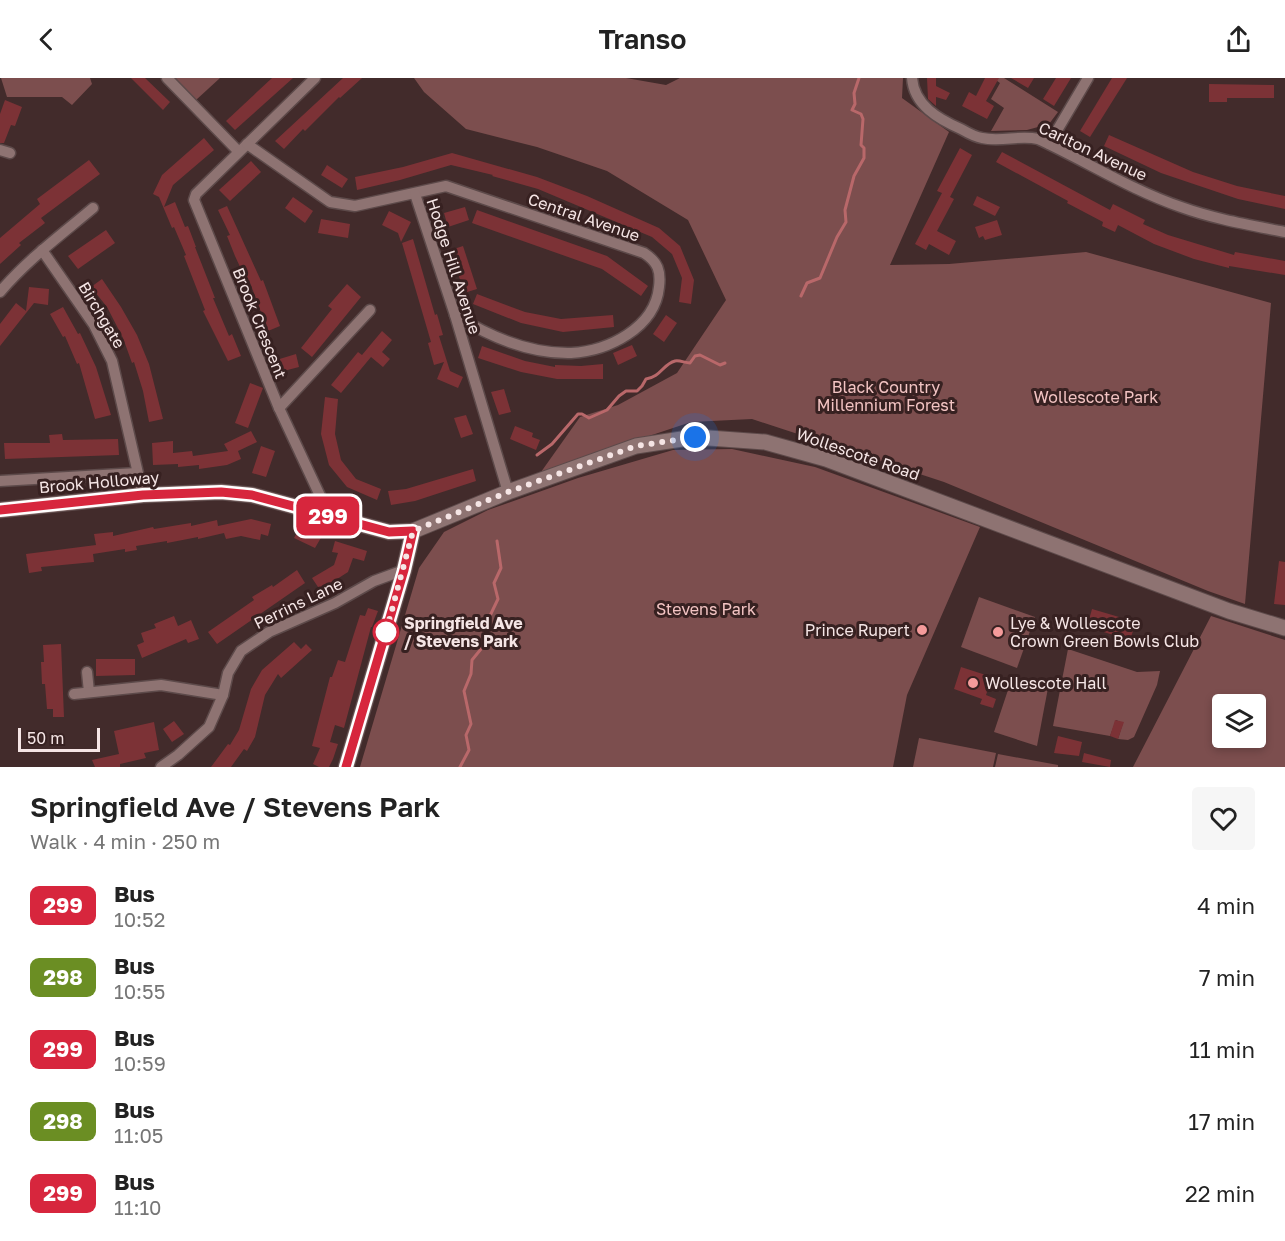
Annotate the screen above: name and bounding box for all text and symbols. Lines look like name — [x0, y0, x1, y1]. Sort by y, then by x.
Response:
icon: back — [30, 23, 63, 56]
text: Transo — [598, 23, 687, 55]
icon: share — [1222, 23, 1255, 56]
street label: Carlton Avenue — [1036, 117, 1150, 185]
street label: Central Avenue — [525, 189, 643, 245]
street label: Hodge Hill Avenue — [423, 195, 485, 337]
street label: Brook Crescent — [229, 265, 291, 381]
street label: Birchgate — [74, 278, 130, 352]
park label: Black Country Millennium Forest — [817, 377, 955, 415]
park label: Wollescote Park — [1034, 387, 1158, 407]
your location — [680, 422, 710, 452]
street label: Wollescote Road — [794, 423, 922, 485]
street label: Brook Holloway — [38, 467, 160, 497]
line badge: 299 — [294, 496, 362, 536]
text: 299 — [308, 503, 348, 529]
street label: Perrins Lane — [250, 573, 346, 633]
park label: Stevens Park — [656, 599, 756, 619]
place label: Springfield Ave / Stevens Park — [404, 613, 523, 651]
place label: Lye & Wollescote Crown Green Bowls Club — [1010, 613, 1199, 651]
marker: Springfield Ave / Stevens Park — [373, 619, 399, 645]
place label: Prince Rupert — [805, 620, 910, 640]
marker: Prince Rupert — [915, 623, 929, 637]
marker: Lye & Wollescote Crown Green Bowls Club — [991, 625, 1005, 639]
place label: Wollescote Hall — [985, 673, 1107, 693]
marker: Wollescote Hall — [966, 676, 980, 690]
map controls — [1212, 694, 1266, 748]
button: layers — [1212, 694, 1266, 748]
scale bar — [18, 725, 100, 752]
text: 50 m — [27, 728, 64, 748]
button: heart — [1192, 787, 1255, 850]
text: Springfield Ave / Stevens Park — [30, 790, 440, 823]
text: Walk · 4 min · 250 m — [30, 829, 220, 853]
text: Bus — [114, 880, 155, 907]
text: 299 — [43, 892, 83, 918]
text: 4 min — [1197, 892, 1255, 919]
text: 10:52 — [114, 907, 165, 931]
text: Bus — [114, 952, 155, 979]
text: 298 — [43, 964, 83, 990]
text: 7 min — [1199, 964, 1255, 991]
text: 10:55 — [114, 979, 165, 1003]
text: Bus — [114, 1024, 155, 1051]
text: 299 — [43, 1036, 83, 1062]
text: 11 min — [1189, 1036, 1255, 1063]
text: 10:59 — [114, 1051, 166, 1075]
text: Bus — [114, 1096, 155, 1123]
text: 298 — [43, 1108, 83, 1134]
text: 17 min — [1188, 1108, 1255, 1135]
text: 11:05 — [114, 1123, 163, 1147]
text: Bus — [114, 1168, 155, 1195]
text: 299 — [43, 1180, 83, 1206]
text: 22 min — [1185, 1180, 1255, 1207]
text: 11:10 — [114, 1195, 162, 1219]

